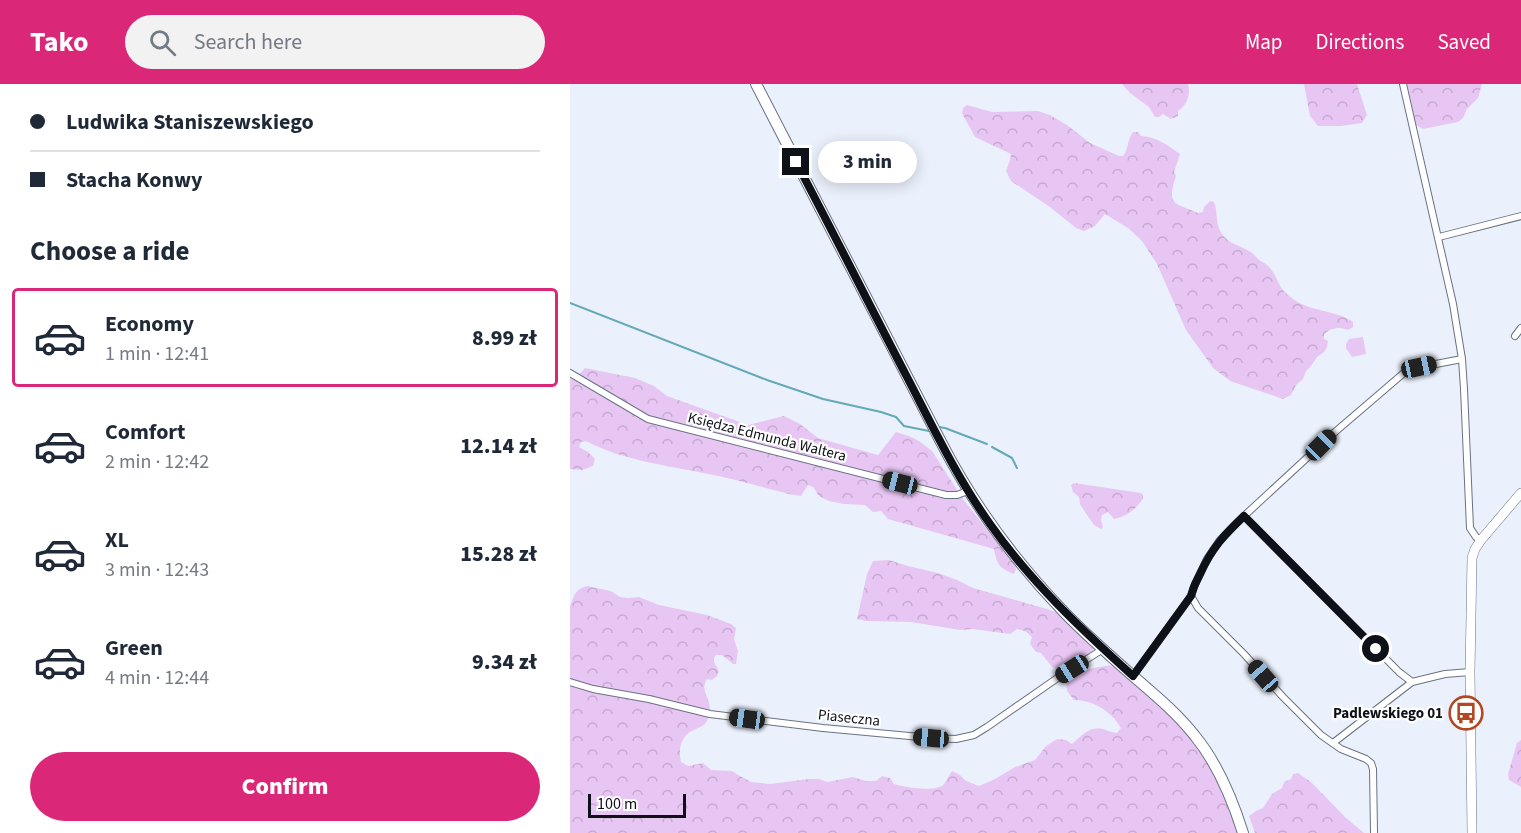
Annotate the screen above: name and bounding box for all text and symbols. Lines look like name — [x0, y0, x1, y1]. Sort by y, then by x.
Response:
search box — [125, 15, 545, 69]
text: Tako — [30, 22, 89, 62]
icon: search — [146, 26, 179, 59]
text: Search here — [194, 26, 302, 58]
text: Map — [1245, 27, 1283, 57]
text: Directions — [1316, 27, 1404, 57]
text: Saved — [1437, 27, 1491, 57]
text: Ludwika Staniszewskiego — [66, 106, 314, 138]
callout: 3 min — [817, 141, 916, 183]
route end — [782, 148, 809, 175]
text: 3 min — [843, 148, 892, 176]
text: Stacha Konwy — [66, 164, 203, 196]
text: Choose a ride — [30, 232, 190, 271]
text: Economy — [105, 308, 194, 340]
icon: car — [33, 311, 87, 365]
text: 8.99 zł — [472, 322, 537, 354]
text: 1 min · 12:41 — [105, 340, 209, 368]
car — [1400, 354, 1438, 380]
street label: Księdza Edmunda Waltera — [686, 407, 848, 467]
text: Comfort — [105, 416, 186, 448]
icon: car — [33, 419, 87, 473]
car — [1302, 426, 1340, 464]
text: 12.14 zł — [460, 430, 537, 462]
text: 2 min · 12:42 — [105, 448, 209, 476]
car — [880, 470, 920, 496]
text: XL — [105, 524, 129, 556]
icon: car — [33, 527, 87, 581]
text: 15.28 zł — [460, 538, 537, 570]
text: 3 min · 12:43 — [105, 556, 209, 584]
text: Green — [105, 632, 163, 664]
icon: car — [33, 635, 87, 689]
route start — [1362, 635, 1389, 662]
text: 9.34 zł — [472, 646, 537, 678]
car — [1052, 652, 1092, 686]
car — [1244, 657, 1282, 695]
text: 4 min · 12:44 — [105, 664, 209, 692]
bus stop icon: Padlewskiego 01 — [1448, 695, 1484, 731]
place label: Padlewskiego 01 — [1333, 703, 1443, 724]
street label: Piaseczna — [817, 704, 881, 732]
car — [728, 708, 766, 730]
car — [912, 727, 950, 749]
button: Confirm — [30, 752, 540, 821]
scale bar — [588, 791, 686, 818]
text: 100 m — [597, 793, 637, 815]

